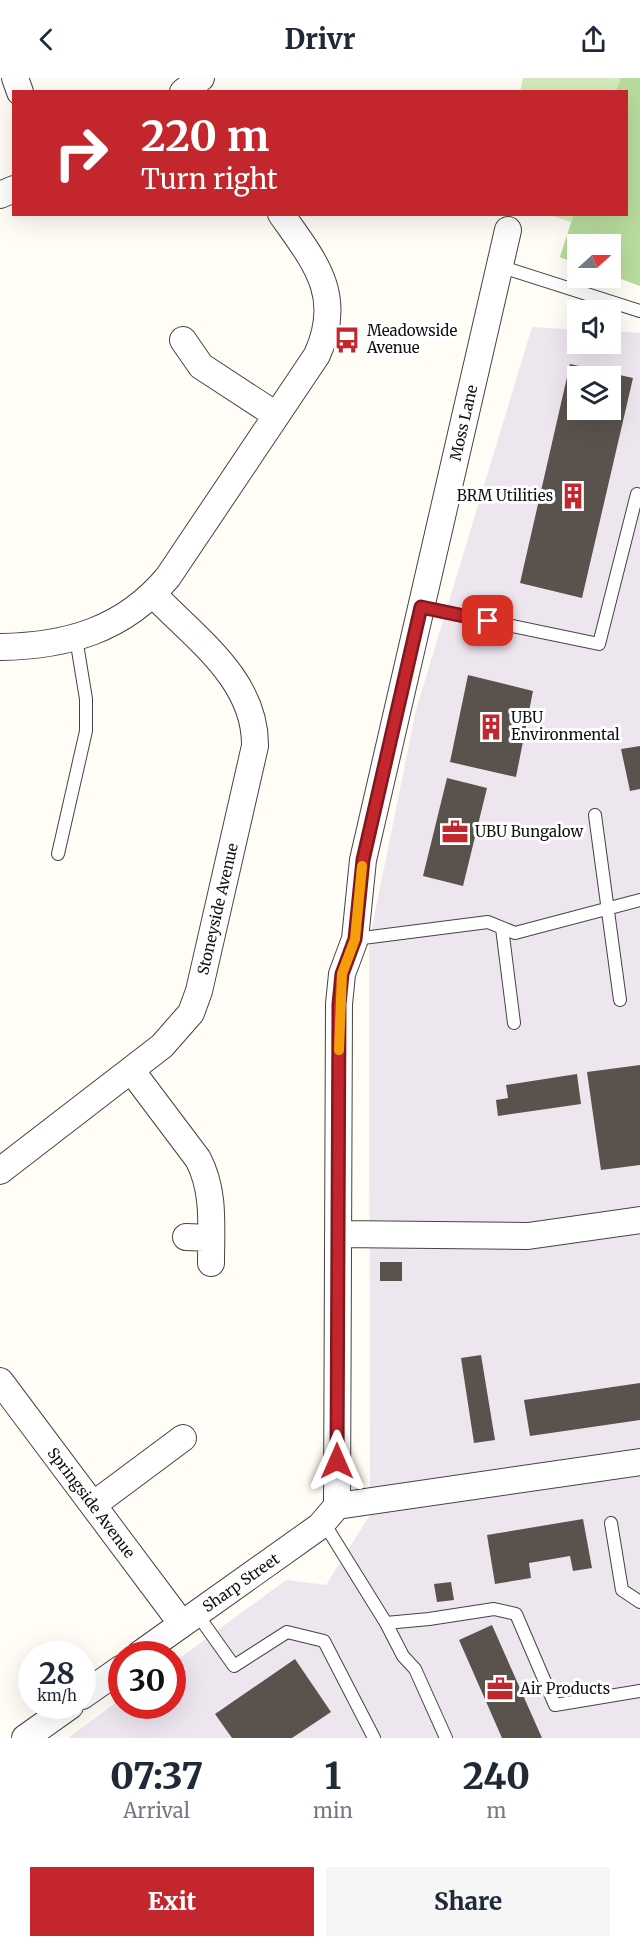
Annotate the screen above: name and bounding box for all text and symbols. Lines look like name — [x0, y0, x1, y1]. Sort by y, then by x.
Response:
text: Drivr — [284, 22, 356, 56]
icon: back — [30, 23, 63, 56]
icon: share — [577, 23, 610, 56]
text: 220 m — [141, 110, 269, 162]
icon: right — [42, 114, 120, 192]
text: Turn right — [141, 162, 278, 196]
north arrow — [567, 234, 621, 288]
map controls — [567, 234, 621, 420]
button: sound — [567, 300, 621, 354]
place label: Meadowside Avenue — [366, 321, 457, 357]
bus stop icon: Meadowside Avenue — [332, 325, 362, 355]
button: layers — [567, 366, 621, 420]
street label: Moss Lane — [446, 383, 482, 463]
building icon: BRM Utilities — [558, 481, 588, 511]
place label: BRM Utilities — [457, 486, 553, 505]
pin — [462, 595, 513, 646]
icon: arrive — [471, 604, 504, 637]
place label: UBU Environmental — [511, 708, 620, 744]
building icon: UBU Environmental — [476, 712, 506, 742]
office icon: UBU Bungalow — [440, 817, 470, 847]
place label: UBU Bungalow — [475, 822, 583, 841]
street label: Stoneyside Avenue — [193, 841, 242, 977]
position arrow — [305, 1429, 369, 1493]
street label: Springside Avenue — [44, 1444, 139, 1562]
street label: Sharp Street — [199, 1549, 283, 1616]
speed limit sign: 30 — [108, 1641, 186, 1719]
text: 28 — [39, 1654, 75, 1692]
office icon: Air Products — [485, 1674, 515, 1704]
place label: Air Products — [519, 1679, 610, 1698]
text: km/h — [37, 1686, 77, 1705]
text: 07:37 — [110, 1754, 203, 1799]
text: 1 — [324, 1754, 341, 1799]
text: 240 — [463, 1754, 530, 1799]
text: Arrival — [123, 1798, 190, 1823]
text: min — [313, 1798, 353, 1823]
text: m — [486, 1798, 506, 1823]
button: Exit — [30, 1867, 314, 1936]
button: Share — [326, 1867, 610, 1936]

